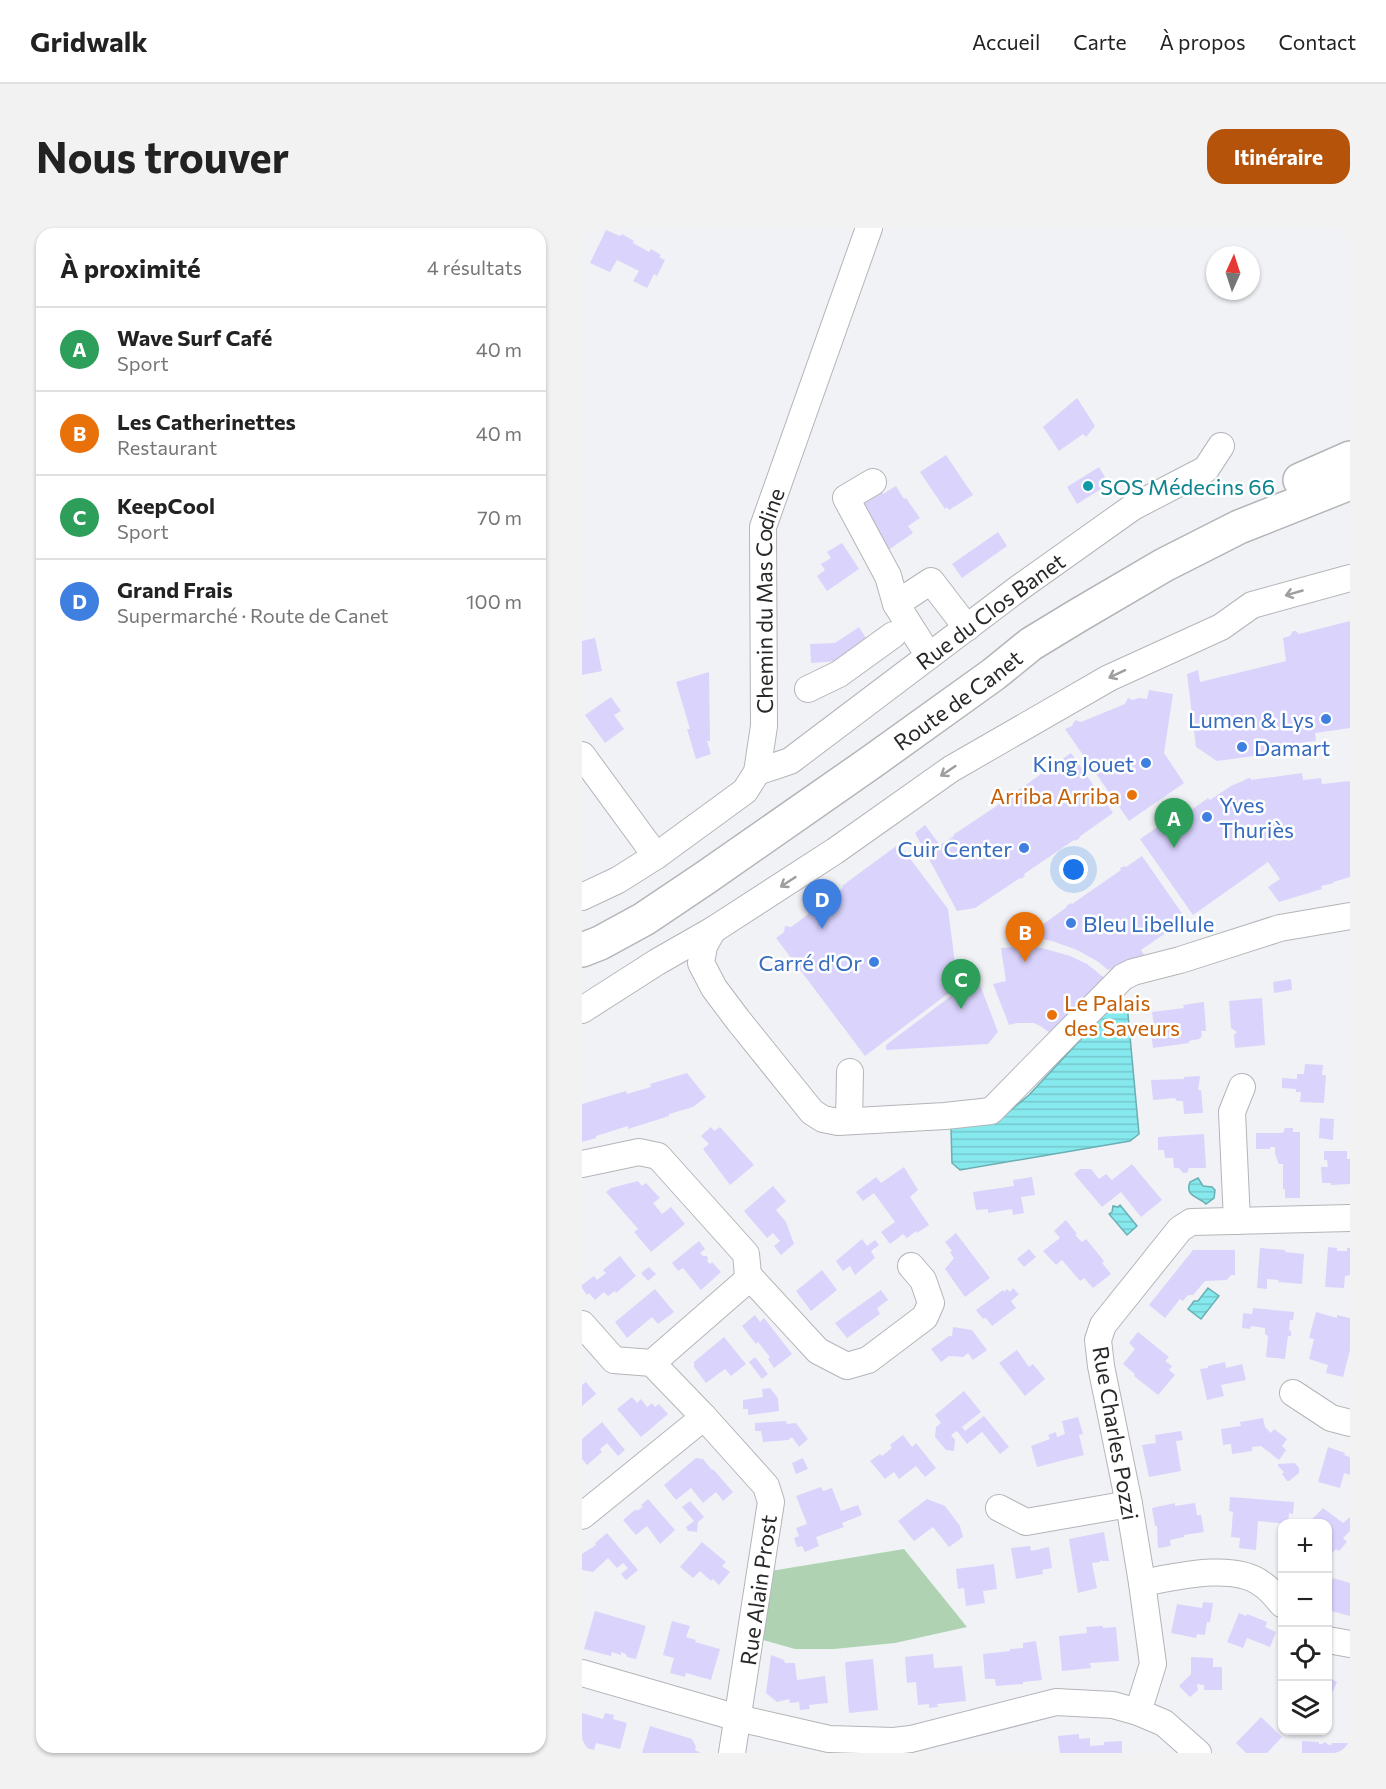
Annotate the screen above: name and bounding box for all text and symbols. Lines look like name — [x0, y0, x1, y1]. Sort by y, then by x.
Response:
text: Gridwalk — [30, 24, 148, 58]
text: Accueil — [972, 29, 1040, 54]
text: Carte — [1073, 29, 1127, 54]
text: À propos — [1160, 29, 1245, 54]
text: Contact — [1278, 29, 1356, 54]
button: Itinéraire — [1207, 129, 1350, 184]
text: Nous trouver — [36, 130, 289, 182]
north arrow — [1206, 246, 1260, 300]
text: À proximité — [60, 252, 201, 283]
text: 4 résultats — [427, 255, 522, 279]
text: Wave Surf Café — [117, 324, 272, 351]
text: A — [72, 337, 87, 361]
text: 40 m — [476, 337, 522, 361]
text: Sport — [117, 351, 169, 375]
text: Les Catherinettes — [117, 408, 296, 435]
text: B — [73, 421, 86, 445]
text: 40 m — [476, 421, 522, 445]
text: Restaurant — [117, 435, 217, 459]
place label: SOS Médecins 66 — [1100, 473, 1275, 500]
marker: SOS Médecins 66 — [1081, 479, 1095, 493]
street label: Chemin du Mas Codine — [750, 484, 789, 714]
text: KeepCool — [117, 492, 215, 519]
text: C — [73, 505, 86, 529]
text: 70 m — [477, 505, 522, 529]
text: Sport — [117, 519, 169, 543]
street label: Rue du Clos Banet — [910, 547, 1070, 675]
text: Grand Frais — [117, 576, 233, 603]
one-way arrow — [1284, 588, 1303, 599]
text: D — [72, 589, 87, 613]
text: 100 m — [466, 589, 522, 613]
text: Supermarché · Route de Canet — [117, 603, 389, 627]
street label: Route de Canet — [888, 644, 1027, 755]
one-way arrow — [1109, 669, 1127, 680]
place label: Lumen & Lys — [1188, 706, 1314, 733]
marker: Lumen & Lys — [1319, 712, 1333, 726]
place label: Damart — [1254, 734, 1330, 761]
marker: Damart — [1235, 740, 1249, 754]
place label: King Jouet — [1033, 750, 1134, 777]
marker: King Jouet — [1139, 756, 1153, 770]
one-way arrow — [940, 765, 957, 778]
place label: Arriba Arriba — [990, 782, 1120, 809]
marker: Arriba Arriba — [1125, 788, 1139, 802]
place label: Yves Thuriès — [1219, 791, 1294, 843]
pin: A — [1154, 798, 1194, 848]
marker: Yves Thuriès — [1200, 810, 1214, 824]
place label: Cuir Center — [897, 835, 1012, 862]
marker: Cuir Center — [1017, 841, 1031, 855]
your location — [1059, 855, 1088, 884]
one-way arrow — [779, 875, 796, 888]
pin: D — [802, 880, 842, 929]
place label: Bleu Libellule — [1083, 910, 1214, 937]
pin: B — [1006, 912, 1044, 962]
marker: Bleu Libellule — [1064, 916, 1078, 930]
place label: Carré d'Or — [758, 949, 862, 976]
marker: Carré d'Or — [867, 955, 881, 969]
pin: C — [942, 960, 980, 1009]
place label: Le Palais des Saveurs — [1064, 989, 1180, 1041]
marker: Le Palais des Saveurs — [1045, 1008, 1059, 1022]
street label: Rue Charles Pozzi — [1087, 1344, 1145, 1522]
street label: Rue Alain Prost — [734, 1513, 782, 1667]
map controls — [1278, 1519, 1332, 1735]
button: + — [1278, 1519, 1332, 1573]
button: − — [1278, 1573, 1332, 1627]
button: locate — [1278, 1627, 1332, 1681]
button: layers — [1278, 1681, 1332, 1735]

